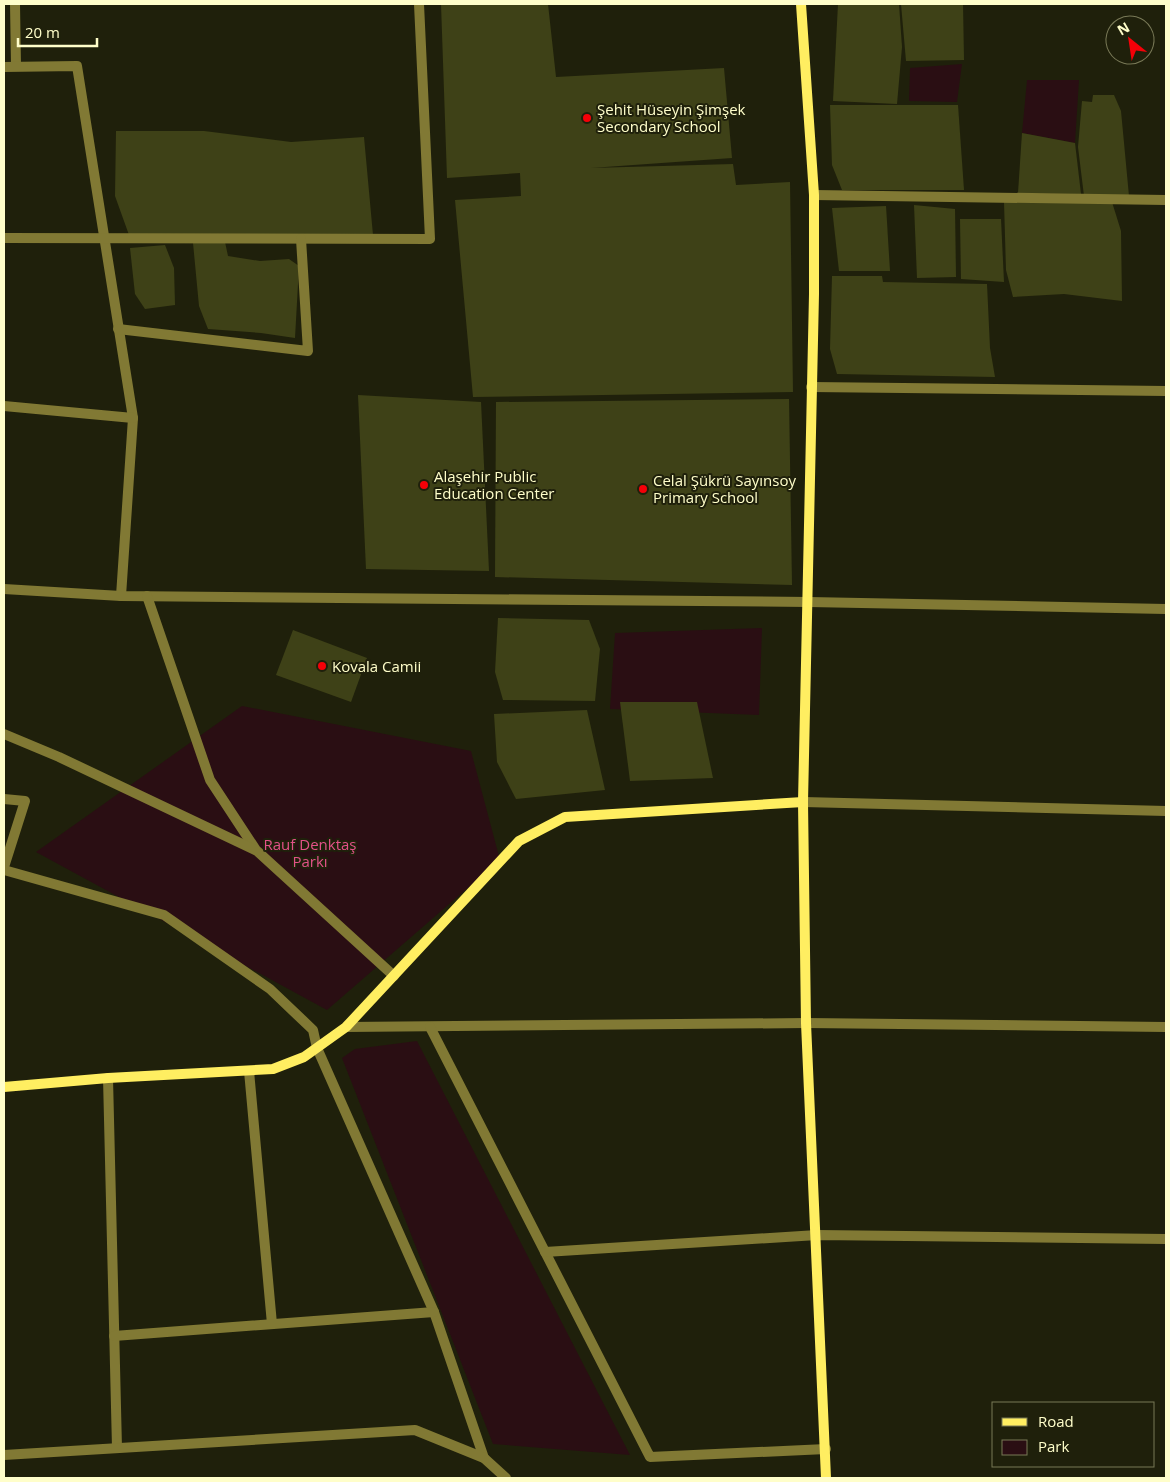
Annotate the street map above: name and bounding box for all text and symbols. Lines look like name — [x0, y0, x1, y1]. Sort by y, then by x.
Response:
scale bar — [18, 15, 96, 47]
north arrow — [1105, 15, 1155, 65]
text: N — [1114, 17, 1133, 39]
text: 20 m — [25, 22, 60, 42]
place label: Şehit Hüseyin Şimşek Secondary School — [597, 99, 746, 136]
marker: Şehit Hüseyin Şimşek Secondary School — [581, 112, 593, 124]
place label: Alaşehir Public Education Center — [434, 466, 554, 503]
place label: Celal Şükrü Sayınsoy Primary School — [653, 470, 796, 507]
marker: Alaşehir Public Education Center — [418, 479, 430, 491]
marker: Celal Şükrü Sayınsoy Primary School — [637, 483, 649, 495]
place label: Kovala Camii — [332, 656, 421, 676]
marker: Kovala Camii — [316, 660, 328, 672]
park label: Rauf Denktaş Parkı — [264, 834, 356, 871]
legend — [992, 1402, 1155, 1467]
text: Road — [1038, 1411, 1074, 1431]
text: Park — [1038, 1436, 1069, 1456]

